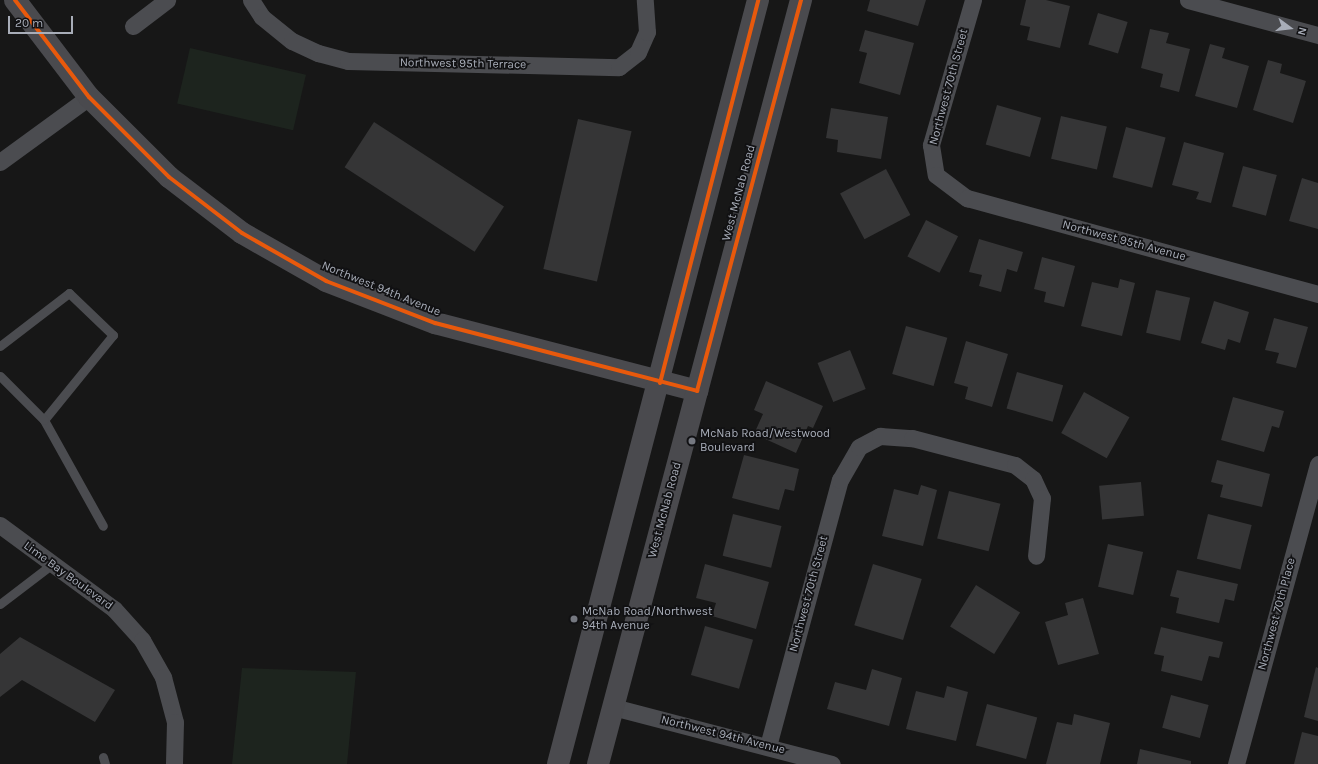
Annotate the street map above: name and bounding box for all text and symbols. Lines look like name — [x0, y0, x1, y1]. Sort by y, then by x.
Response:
scale bar — [10, 8, 75, 34]
north arrow — [1270, 8, 1310, 48]
text: 20 m — [15, 16, 43, 30]
text: N — [1295, 26, 1309, 37]
street label: Northwest 70th Street — [927, 27, 971, 147]
street label: Northwest 95th Terrace — [400, 56, 526, 72]
street label: West McNab Road — [719, 143, 759, 243]
street label: Northwest 95th Avenue — [1061, 218, 1187, 264]
street label: Northwest 94th Avenue — [319, 259, 443, 319]
place label: McNab Road/Westwood Boulevard — [700, 427, 830, 455]
marker: McNab Road/Westwood Boulevard — [687, 436, 697, 446]
street label: West McNab Road — [645, 460, 685, 560]
street label: Northwest 70th Street — [787, 534, 831, 654]
street label: Lime Bay Boulevard — [21, 539, 115, 613]
street label: Northwest 70th Place — [1255, 556, 1299, 672]
place label: McNab Road/Northwest 94th Avenue — [582, 605, 712, 633]
marker: McNab Road/Northwest 94th Avenue — [569, 614, 579, 624]
street label: Northwest 94th Avenue — [660, 713, 786, 757]

